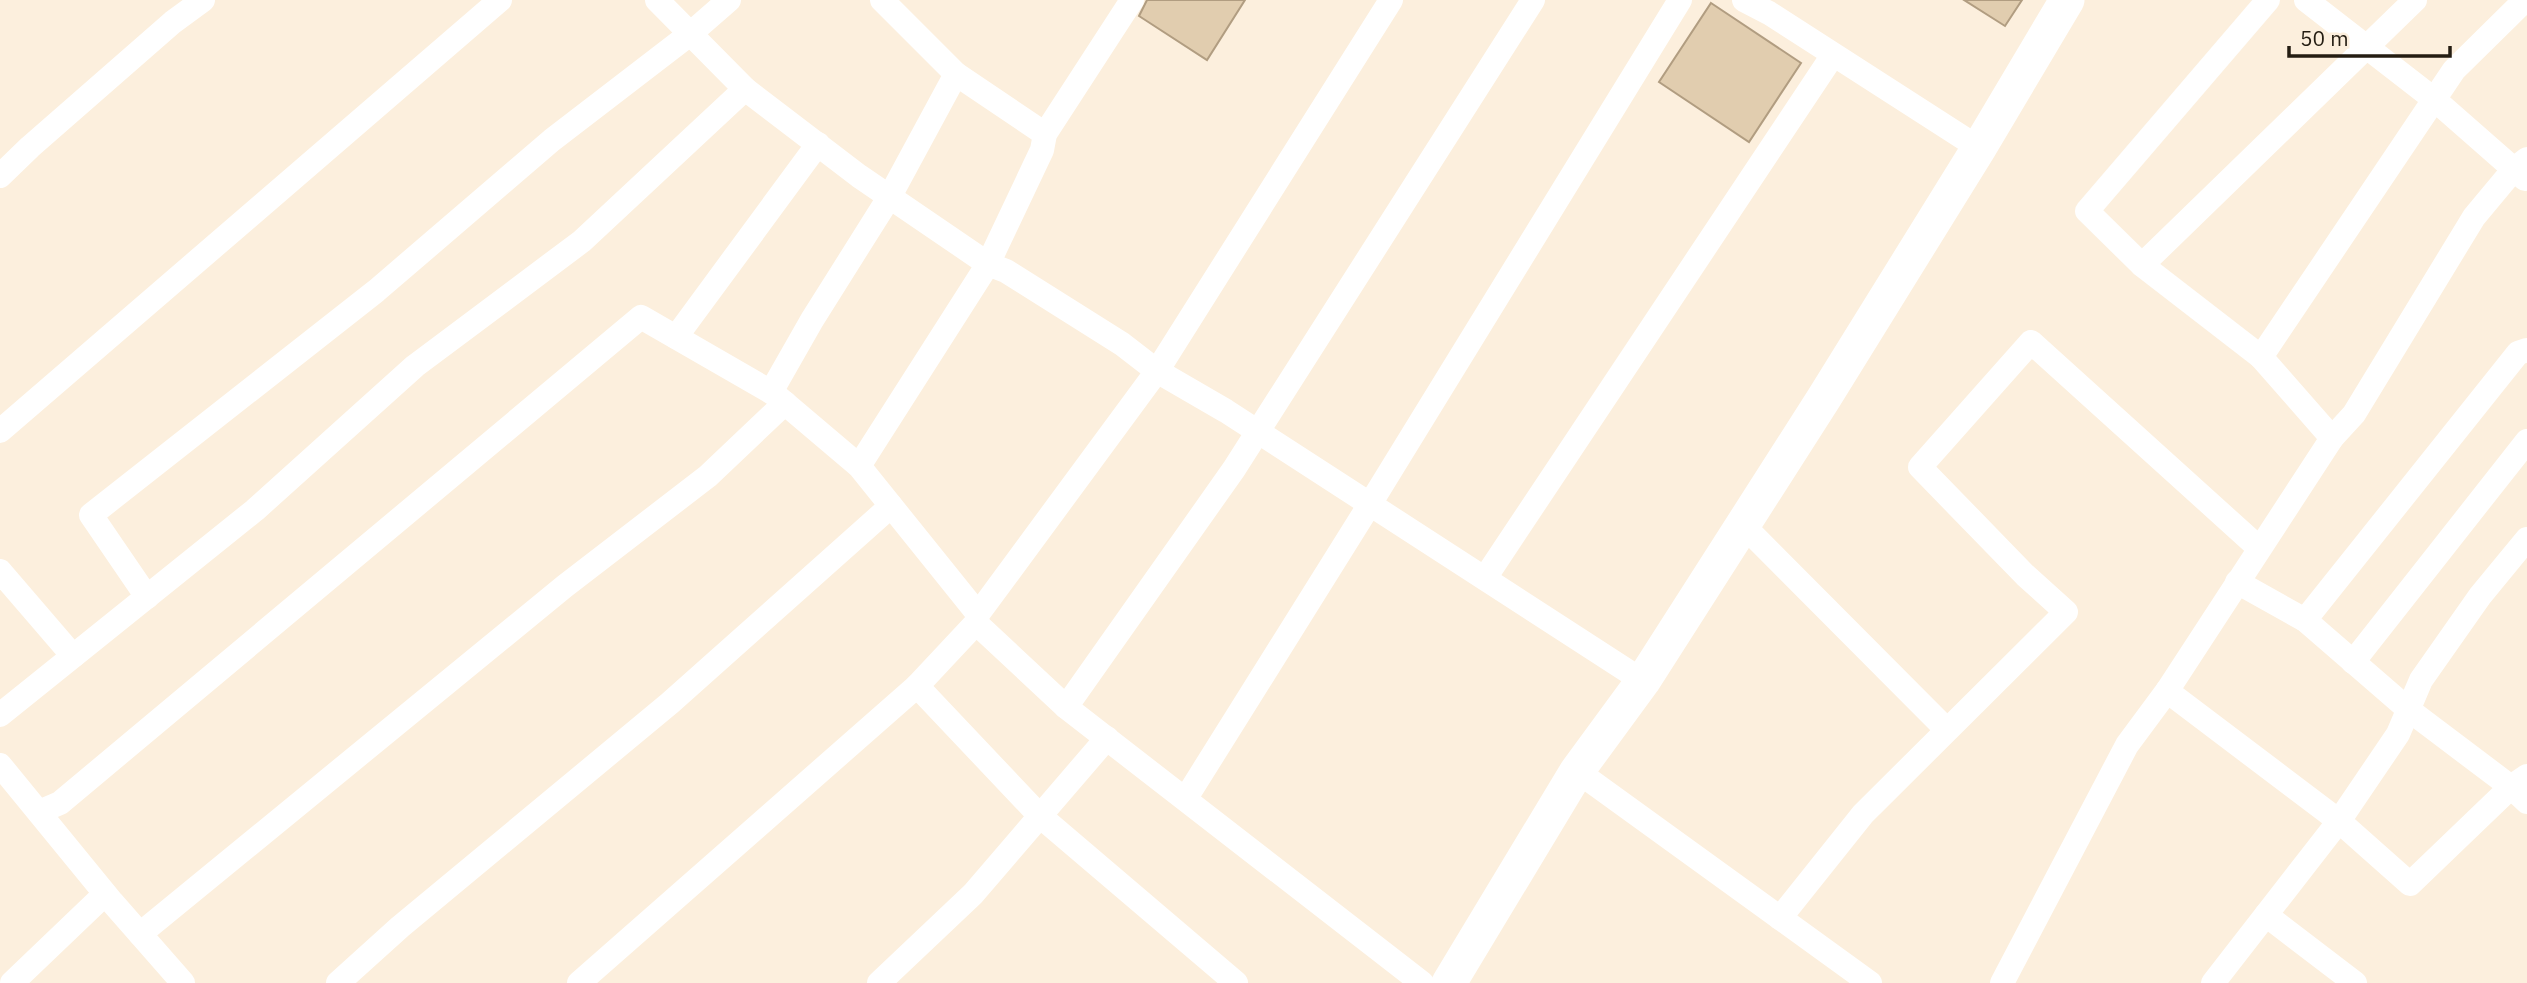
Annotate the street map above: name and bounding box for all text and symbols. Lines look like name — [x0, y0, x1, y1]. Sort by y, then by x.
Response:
scale bar — [2289, 14, 2450, 58]
text: 50 m — [2300, 24, 2349, 52]

